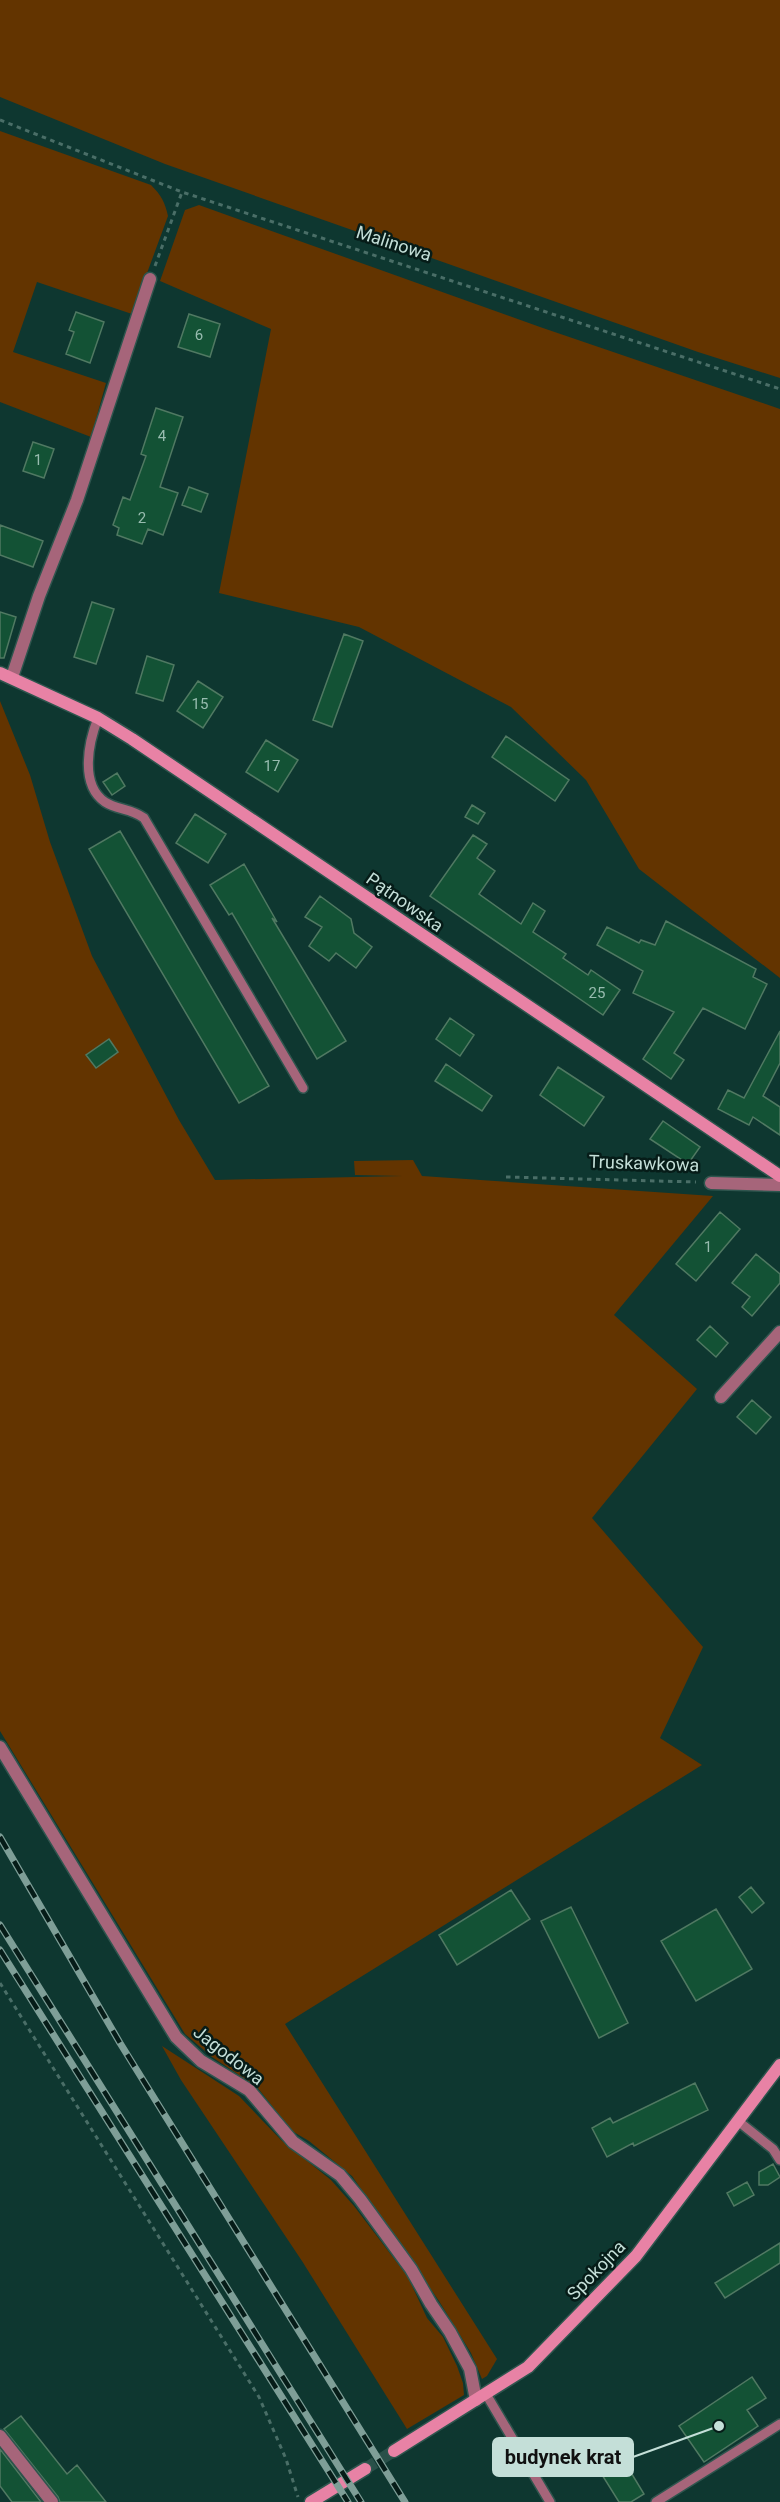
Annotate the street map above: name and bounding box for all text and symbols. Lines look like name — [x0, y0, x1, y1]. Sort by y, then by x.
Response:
street label: Malinowa — [354, 221, 434, 265]
house number: 6 — [195, 326, 203, 344]
house number: 4 — [158, 427, 167, 445]
house number: 1 — [34, 451, 42, 469]
house number: 2 — [138, 509, 146, 527]
house number: 15 — [192, 695, 208, 713]
house number: 17 — [264, 757, 280, 775]
street label: Pątnowska — [363, 868, 447, 936]
house number: 25 — [589, 984, 605, 1002]
street label: Truskawkowa — [588, 1151, 700, 1175]
house number: 1 — [704, 1238, 712, 1256]
street label: Jagodowa — [190, 2021, 268, 2089]
street label: Spokojna — [563, 2236, 629, 2304]
callout: budynek krat — [493, 2438, 633, 2476]
text: budynek krat — [505, 2445, 622, 2469]

